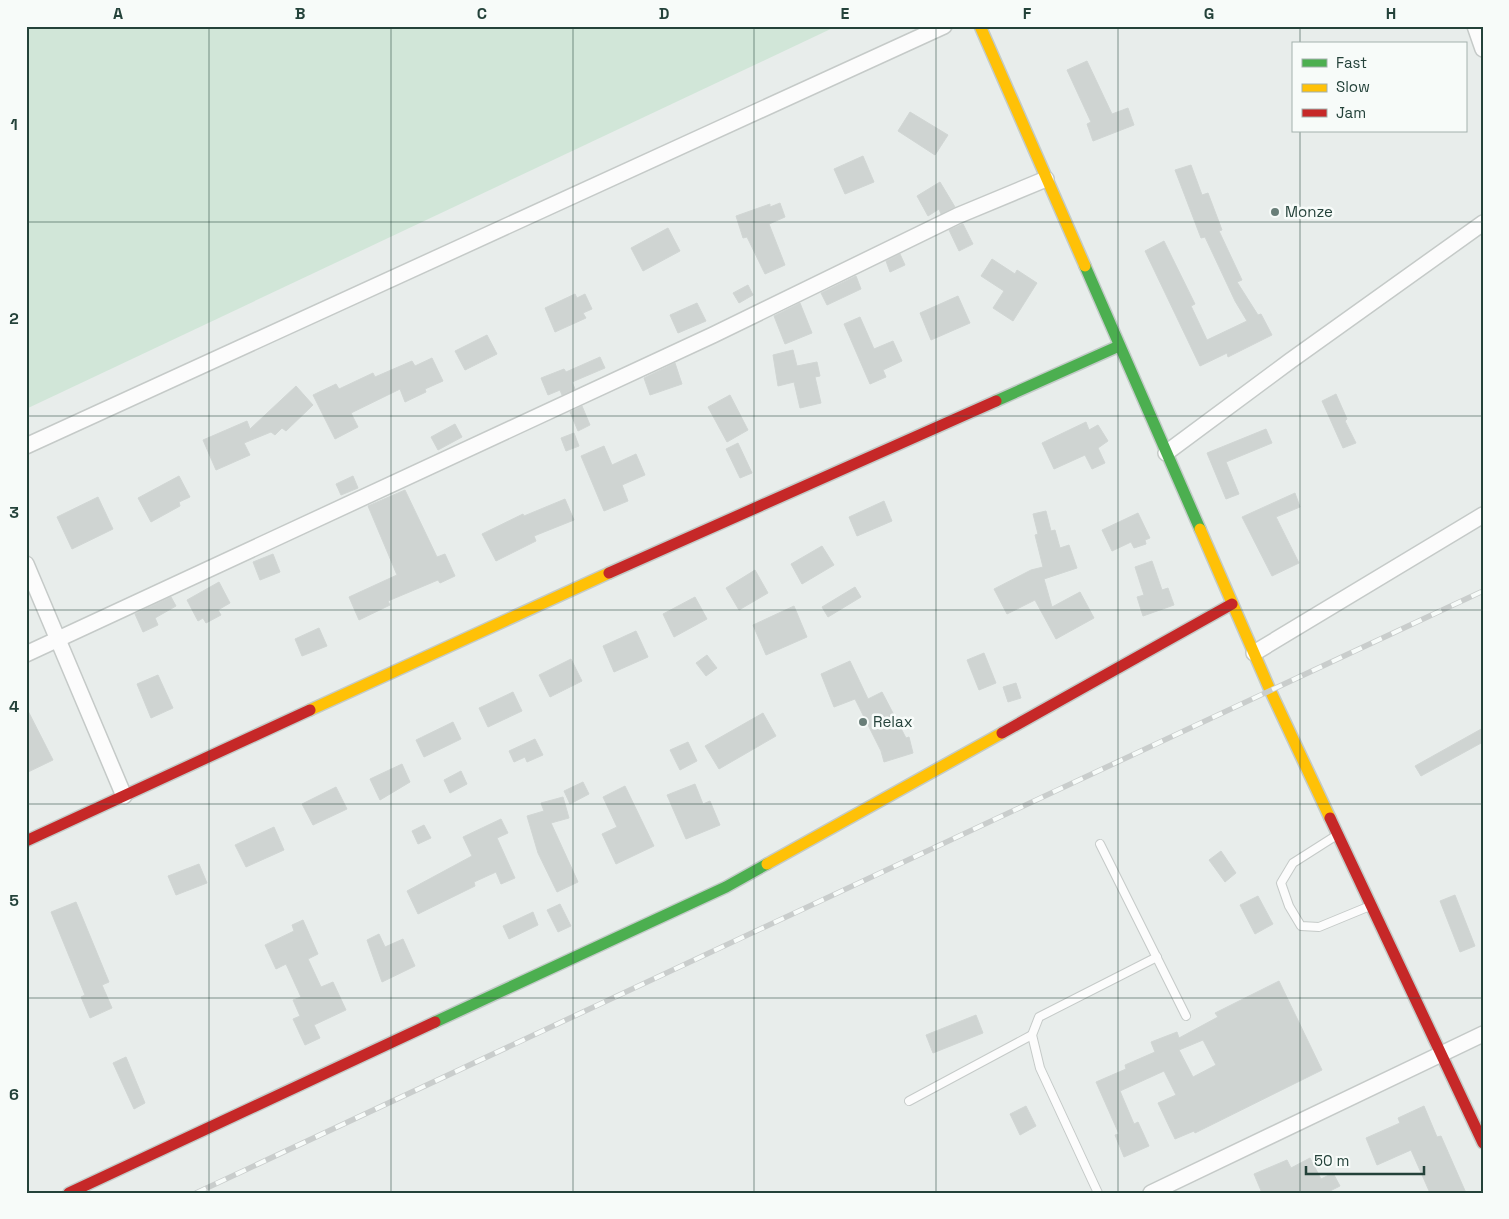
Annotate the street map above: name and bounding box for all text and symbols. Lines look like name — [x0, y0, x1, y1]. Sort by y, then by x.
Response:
text: A — [113, 3, 123, 24]
text: B — [295, 3, 305, 24]
text: C — [477, 3, 487, 24]
text: D — [659, 3, 669, 24]
text: E — [841, 3, 850, 24]
text: F — [1023, 3, 1032, 24]
text: G — [1204, 3, 1214, 24]
text: H — [1386, 3, 1396, 24]
legend — [1292, 42, 1466, 132]
text: Fast — [1336, 53, 1367, 72]
text: Slow — [1336, 77, 1370, 96]
text: Jam — [1336, 103, 1366, 122]
text: 1 — [10, 114, 18, 135]
place label: Monze — [1285, 202, 1333, 221]
marker: Monze — [1269, 206, 1281, 218]
text: 2 — [9, 308, 19, 329]
text: 3 — [9, 502, 19, 523]
text: 4 — [9, 696, 19, 717]
place label: Relax — [873, 712, 913, 731]
marker: Relax — [857, 716, 869, 728]
text: 5 — [9, 890, 19, 911]
text: 6 — [9, 1084, 19, 1105]
scale bar — [1306, 1144, 1424, 1176]
text: 50 m — [1314, 1151, 1349, 1170]

